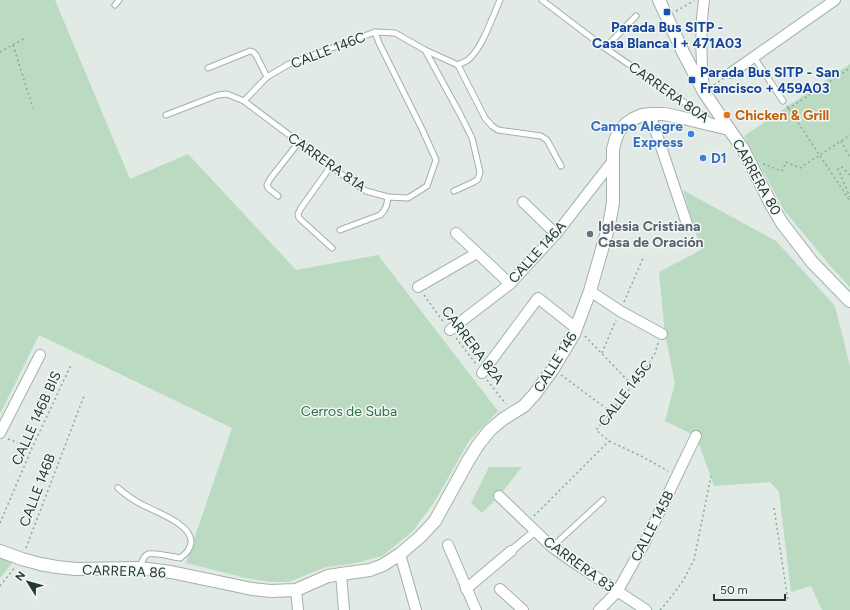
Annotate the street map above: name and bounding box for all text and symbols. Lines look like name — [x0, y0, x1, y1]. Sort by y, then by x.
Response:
marker: Parada Bus SITP - Casa Blanca I + 471A03 — [662, 7, 672, 17]
place label: Parada Bus SITP - Casa Blanca I + 471A03 — [592, 19, 742, 52]
street label: CALLE 146C — [289, 28, 368, 72]
street label: CARRERA 80A — [625, 58, 713, 127]
place label: Parada Bus SITP - San Francisco + 459A03 — [700, 64, 840, 97]
marker: Parada Bus SITP - San Francisco + 459A03 — [687, 75, 697, 85]
place label: Chicken & Grill — [735, 107, 829, 124]
marker: Chicken & Grill — [722, 110, 732, 120]
place label: Campo Alegre Express — [591, 118, 683, 151]
street label: CARRERA 81A — [285, 129, 369, 196]
marker: Campo Alegre Express — [686, 129, 696, 139]
street label: CARRERA 80 — [729, 136, 785, 218]
place label: D1 — [711, 150, 727, 167]
marker: D1 — [698, 153, 708, 163]
street label: CALLE 146A — [505, 217, 570, 287]
place label: Iglesia Cristiana Casa de Oración — [598, 218, 704, 251]
marker: Iglesia Cristiana Casa de Oración — [585, 229, 595, 239]
street label: CARRERA 82A — [438, 303, 508, 388]
street label: CALLE 146 — [530, 329, 581, 396]
street label: CALLE 145C — [595, 357, 656, 430]
street label: CALLE 146B BIS — [8, 369, 65, 468]
park label: Cerros de Suba — [301, 403, 397, 420]
street label: CALLE 146B — [16, 451, 59, 529]
street label: CALLE 145B — [627, 488, 677, 564]
street label: CARRERA 83 — [540, 533, 617, 596]
north arrow — [8, 562, 48, 602]
street label: CARRERA 86 — [82, 562, 166, 581]
text: N — [13, 569, 28, 584]
scale bar — [714, 576, 785, 602]
text: 50 m — [720, 583, 748, 597]

